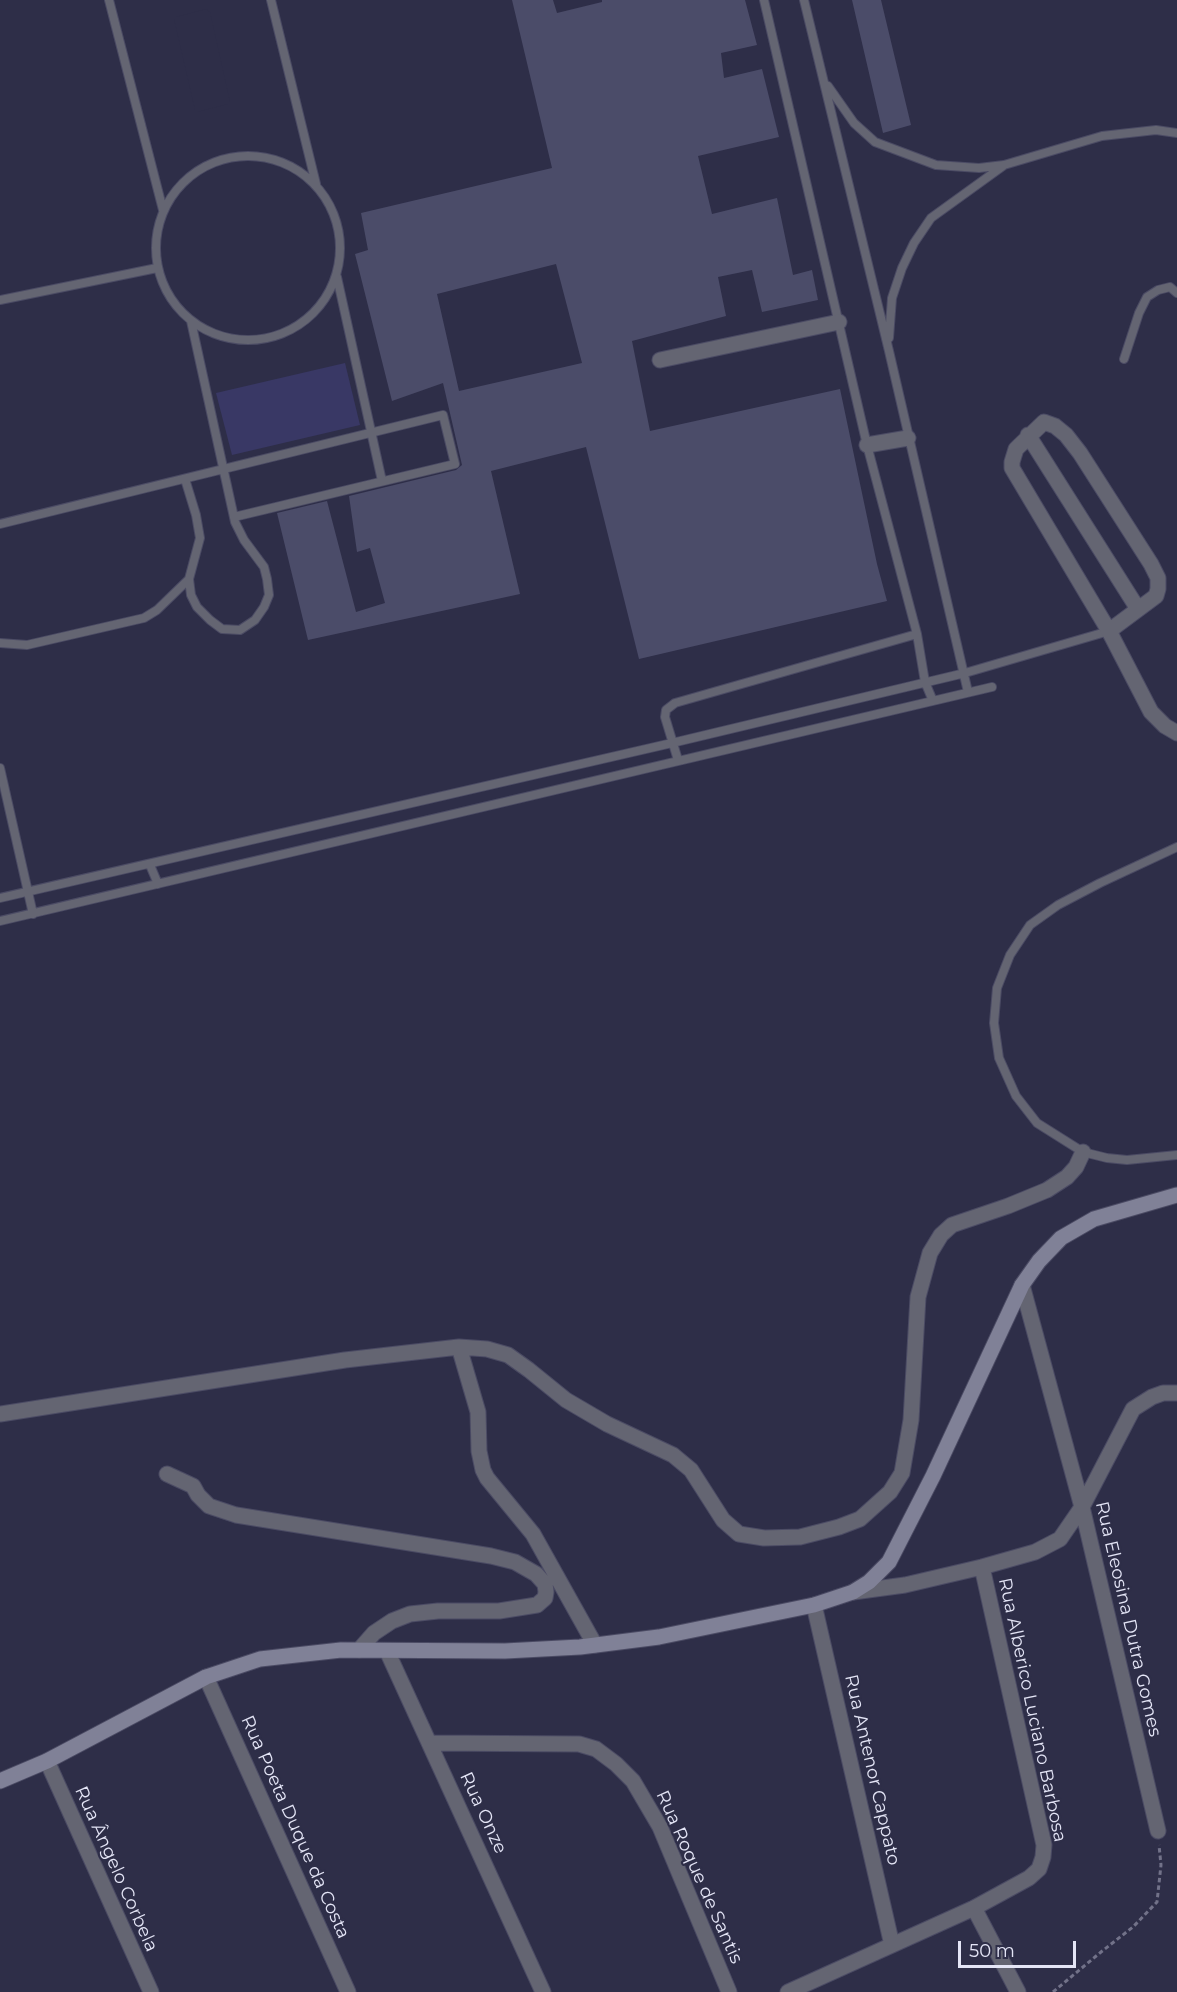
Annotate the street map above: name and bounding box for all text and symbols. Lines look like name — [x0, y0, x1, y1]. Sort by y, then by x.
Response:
street label: Rua Eleosina Dutra Gomes — [1090, 1499, 1166, 1739]
street label: Rua Alberico Luciano Barbosa — [993, 1576, 1071, 1844]
street label: Rua Antenor Cappato — [840, 1672, 904, 1868]
street label: Rua Poeta Duque da Costa — [236, 1712, 354, 1942]
street label: Rua Onze — [455, 1769, 511, 1857]
street label: Rua Ângelo Corbela — [70, 1783, 162, 1955]
street label: Rua Roque de Santis — [651, 1787, 747, 1967]
scale bar — [961, 1929, 1080, 1967]
text: 50 m — [969, 1940, 1015, 1962]

